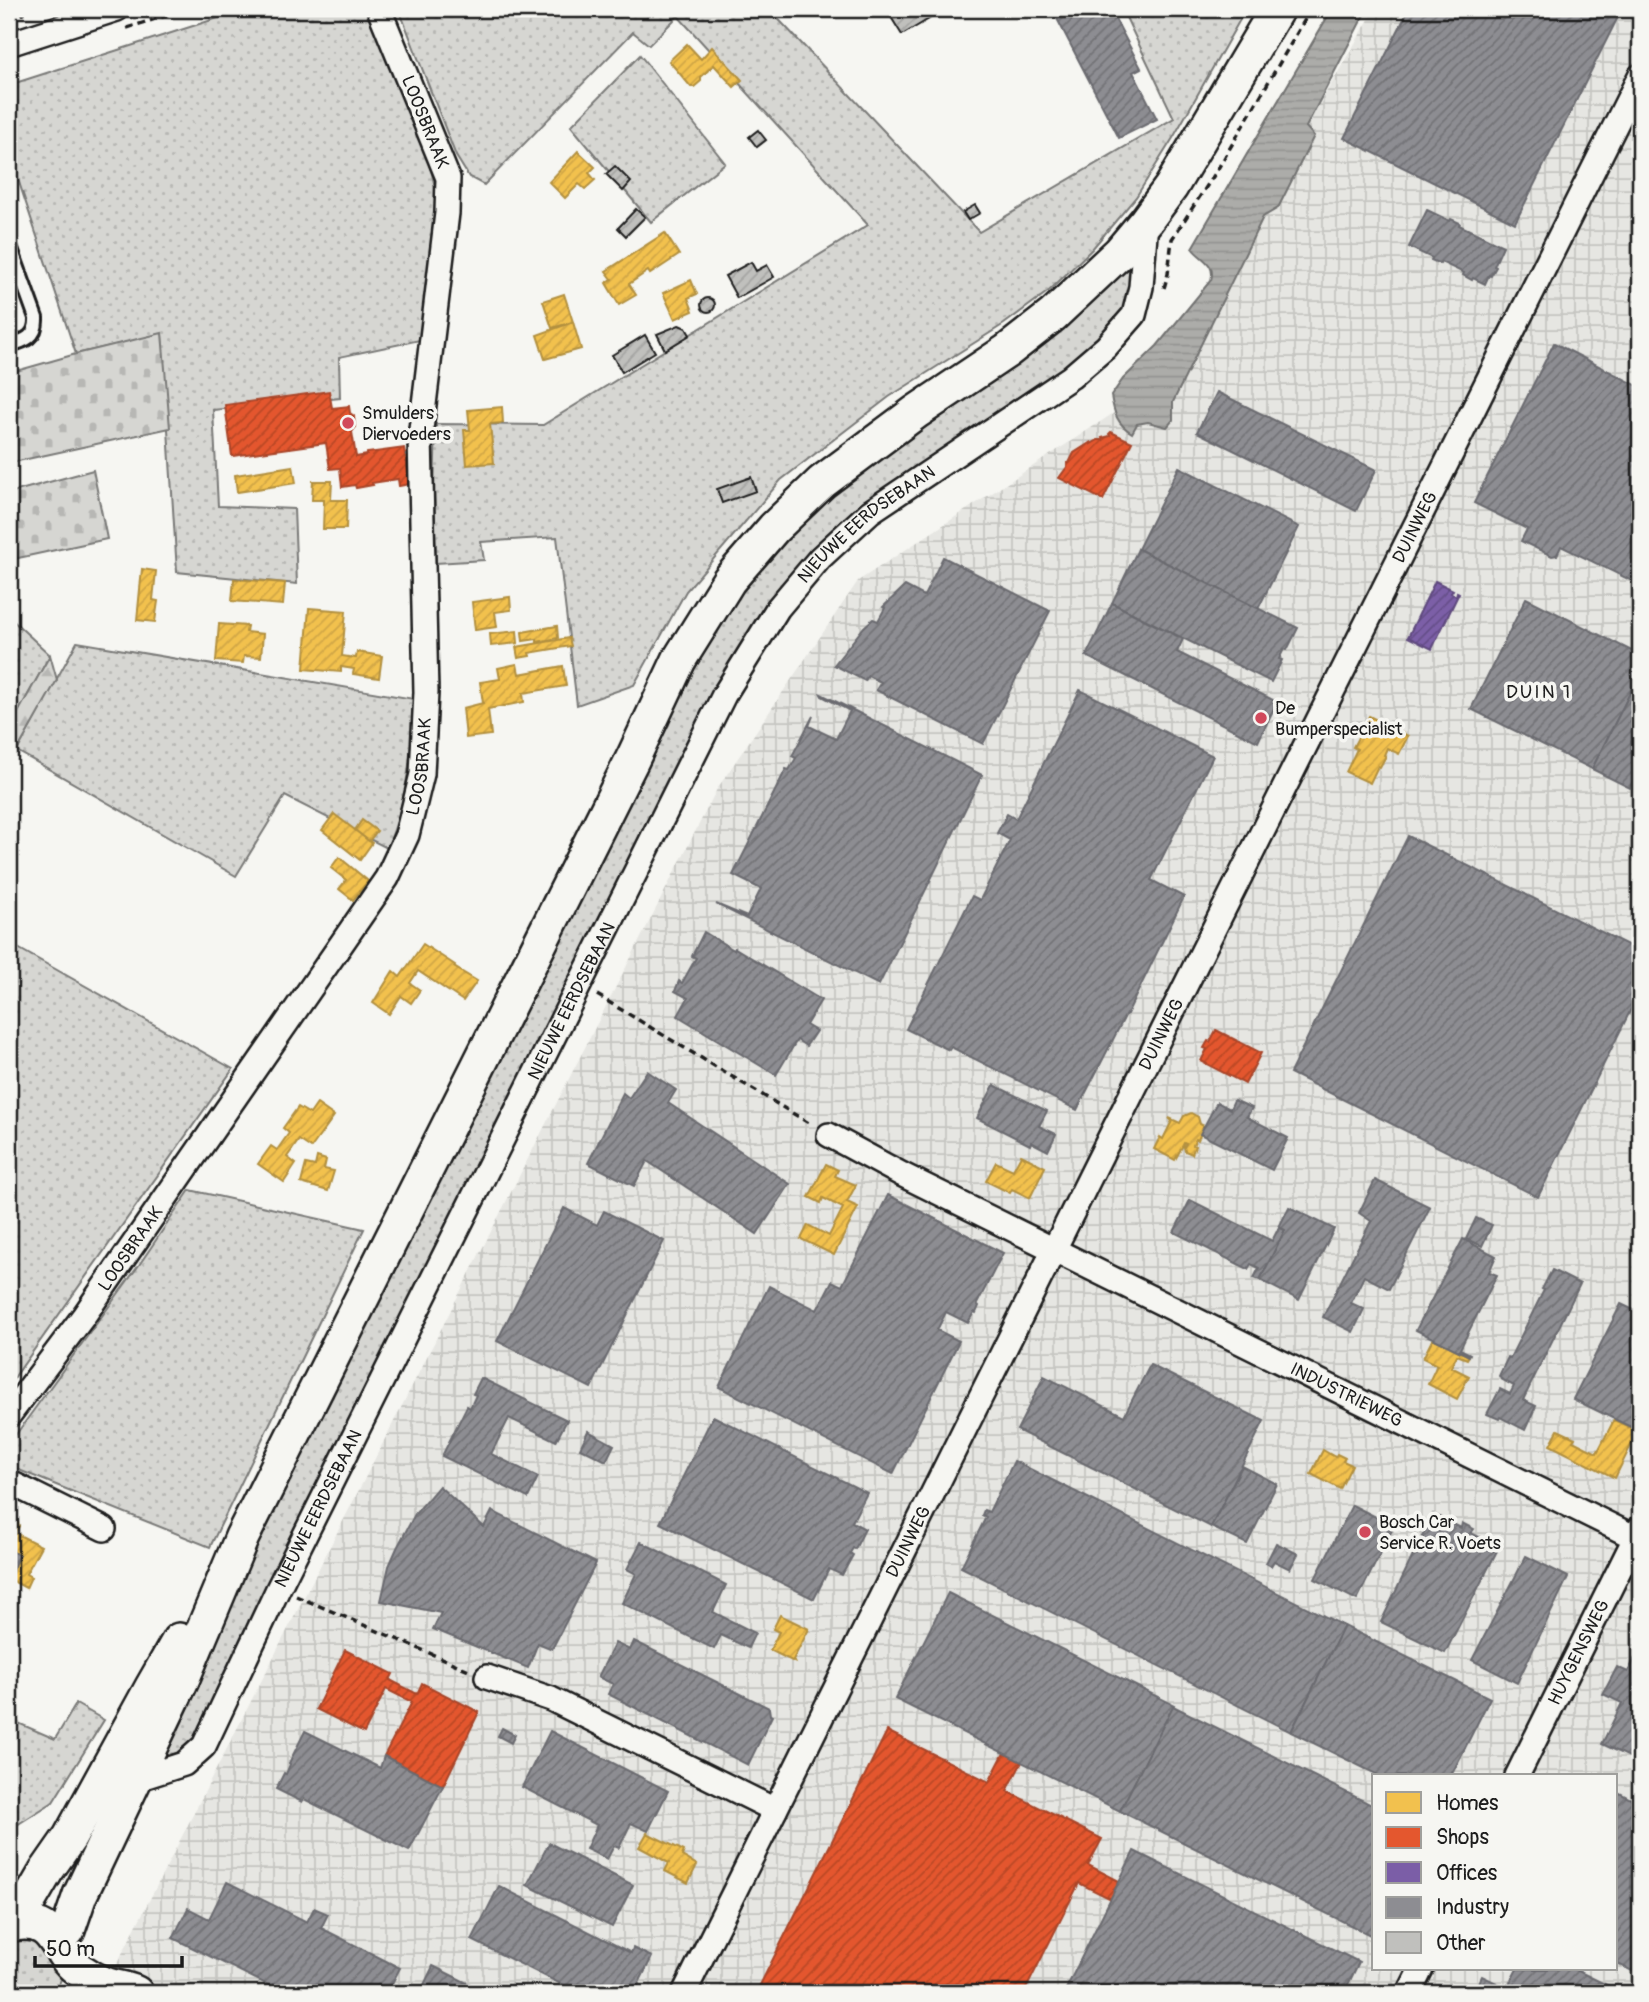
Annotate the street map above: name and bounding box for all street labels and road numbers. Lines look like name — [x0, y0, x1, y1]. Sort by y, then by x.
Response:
street label: LOOSBRAAK — [396, 72, 454, 172]
street label: NIEUWE EERDSEBAAN — [792, 460, 939, 588]
street label: DUINWEG — [1387, 487, 1442, 567]
street label: LOOSBRAAK — [401, 717, 436, 818]
street label: NIEUWE EERDSEBAAN — [522, 918, 620, 1084]
street label: DUINWEG — [1134, 994, 1189, 1074]
street label: LOOSBRAAK — [93, 1201, 168, 1296]
street label: INDUSTRIEWEG — [1286, 1357, 1407, 1432]
street label: NIEUWE EERDSEBAAN — [269, 1426, 367, 1591]
street label: DUINWEG — [881, 1502, 936, 1581]
street label: HUYGENSWEG — [1543, 1596, 1614, 1709]

